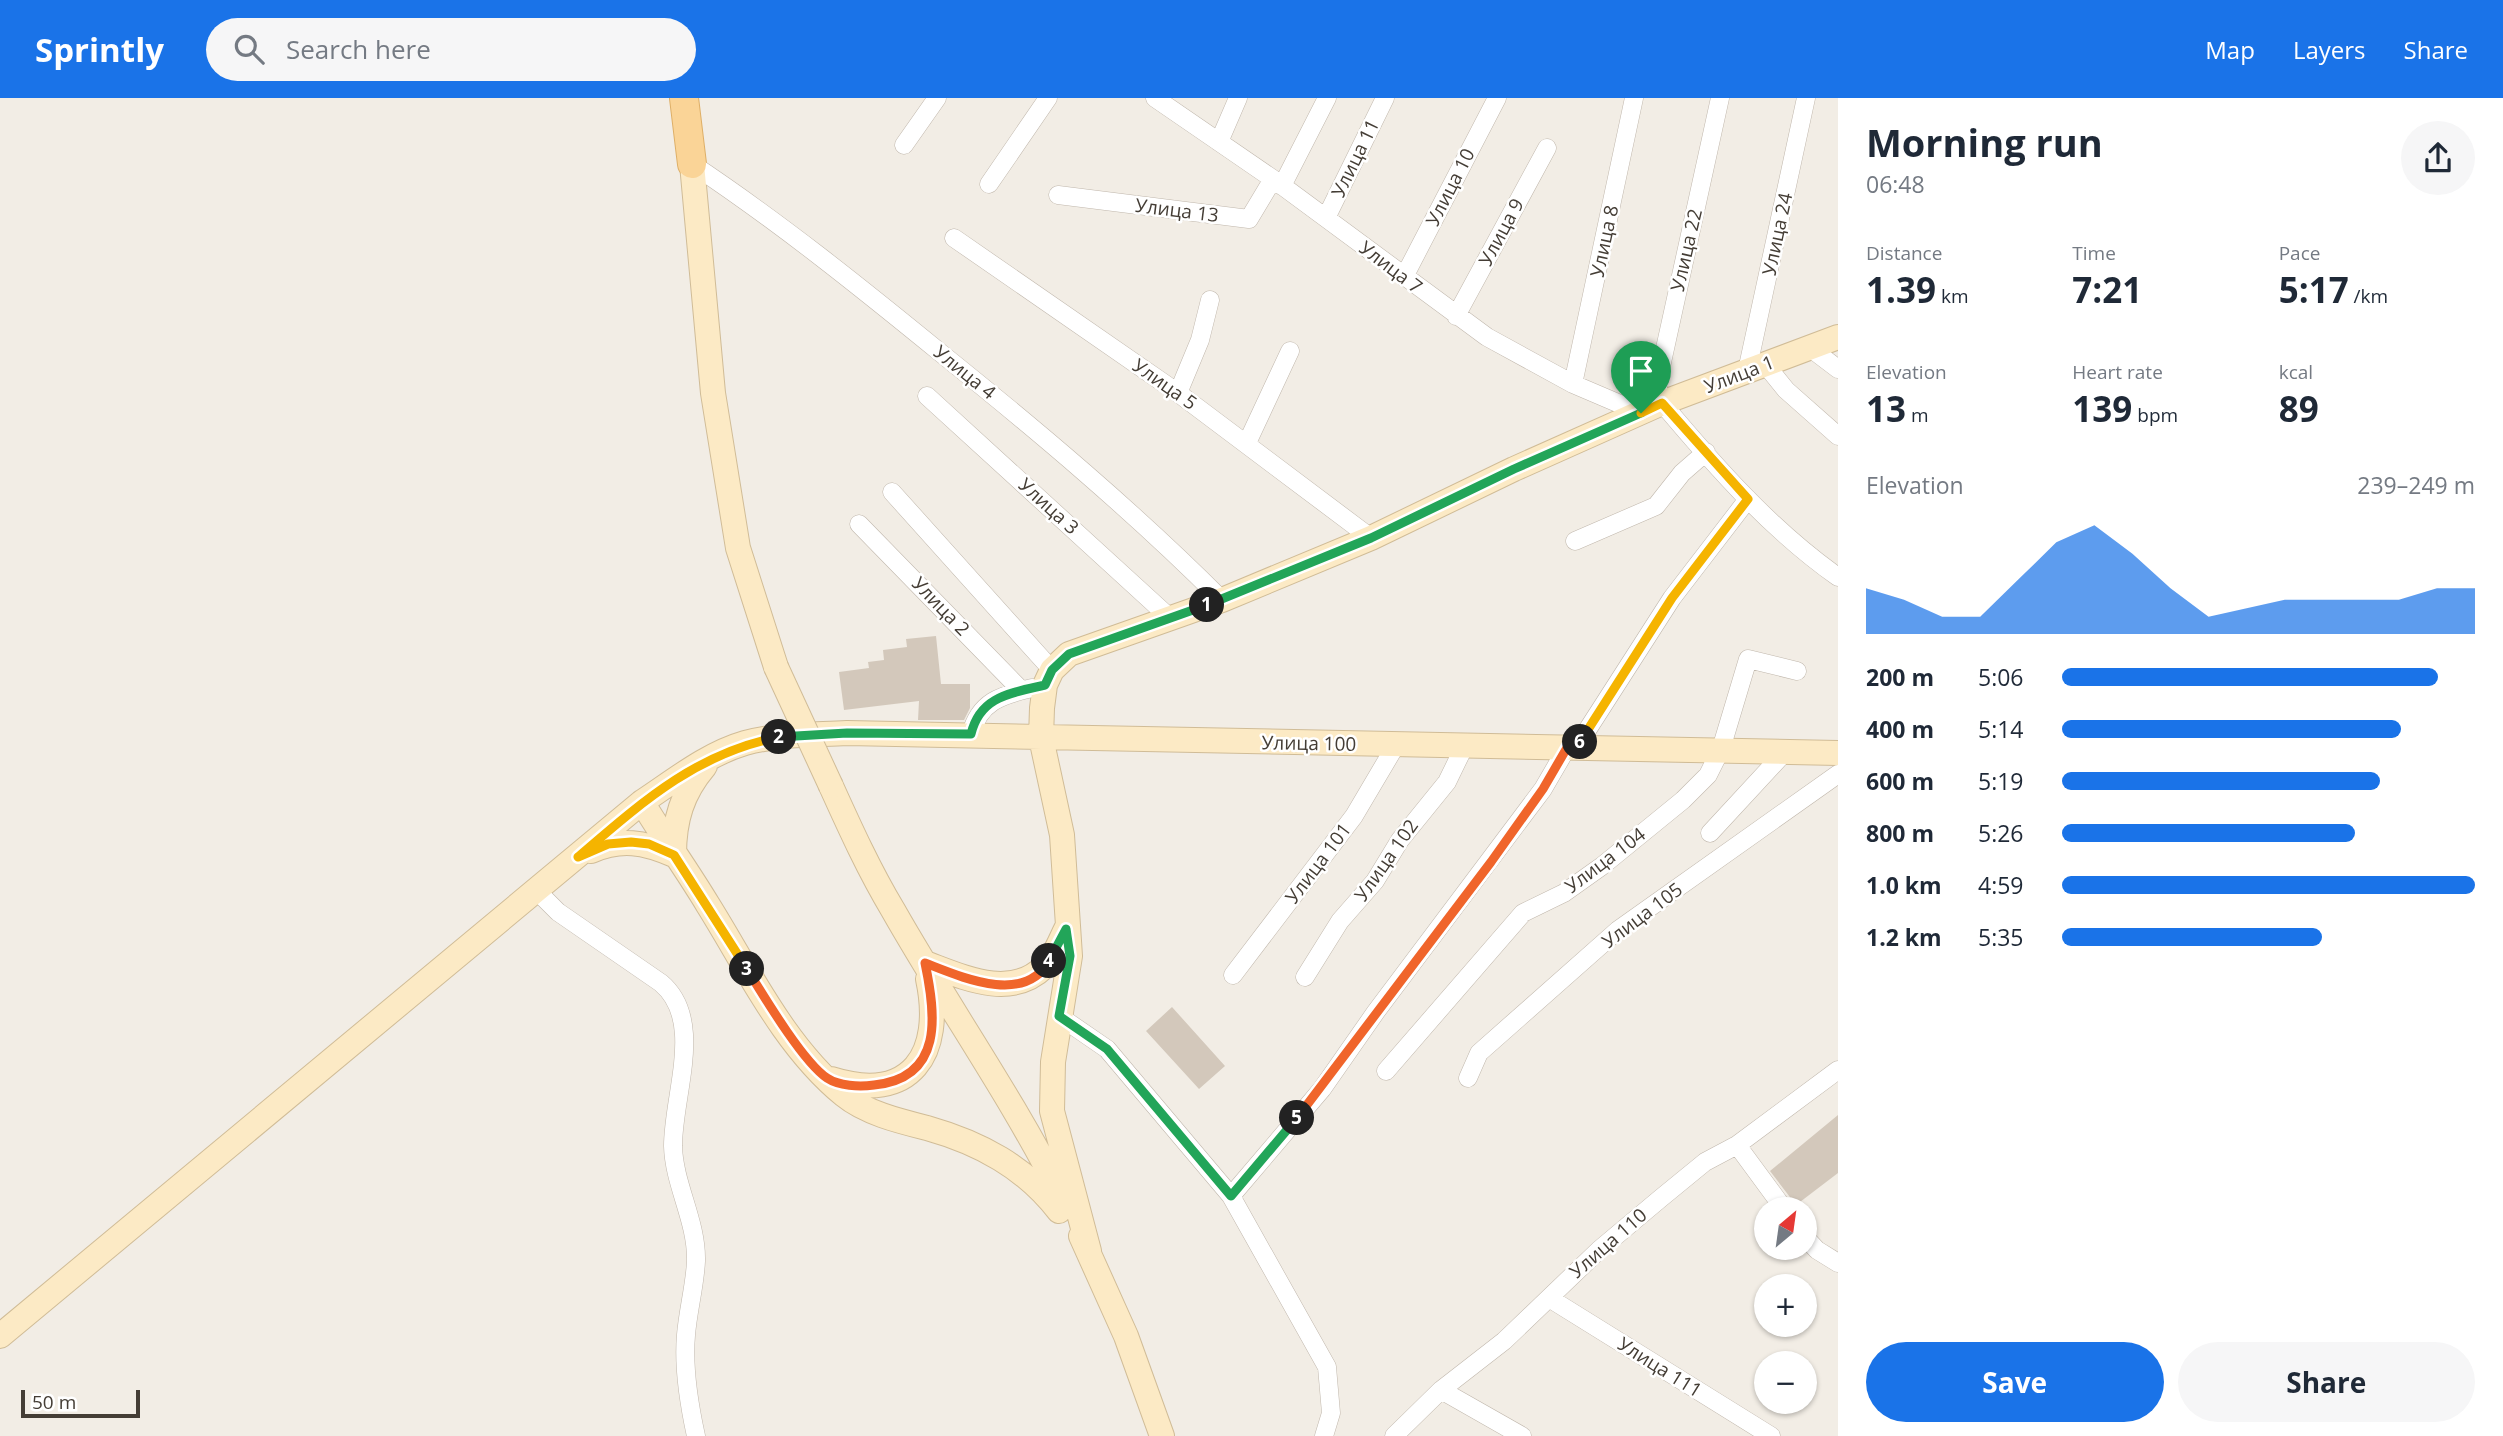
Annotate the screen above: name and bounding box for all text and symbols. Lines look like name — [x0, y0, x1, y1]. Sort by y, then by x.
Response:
search box — [206, 18, 696, 81]
text: Sprintly — [35, 27, 164, 72]
icon: search — [230, 30, 268, 68]
text: Search here — [286, 31, 431, 67]
text: Map — [2205, 33, 2255, 66]
text: Layers — [2293, 33, 2366, 66]
text: Share — [2404, 33, 2468, 66]
street label: Улица 11 — [1325, 115, 1385, 201]
text: Morning run — [1866, 116, 2103, 168]
button: share — [2401, 121, 2475, 195]
street label: Улица 10 — [1419, 144, 1481, 230]
text: 06:48 — [1866, 168, 1925, 200]
street label: Улица 24 — [1756, 190, 1798, 278]
street label: Улица 13 — [1134, 192, 1220, 228]
street label: Улица 9 — [1472, 194, 1530, 270]
street label: Улица 8 — [1584, 203, 1624, 279]
street label: Улица 22 — [1664, 206, 1708, 294]
street label: Улица 7 — [1354, 235, 1428, 299]
text: Distance — [1866, 240, 1942, 266]
text: Time — [2072, 240, 2116, 266]
text: Pace — [2279, 240, 2320, 266]
text: 1.39 — [1866, 266, 1936, 313]
text: 7:21 — [2072, 266, 2142, 313]
text: 5:17 — [2279, 266, 2349, 313]
text: km — [1936, 283, 1969, 309]
text: /km — [2349, 283, 2388, 309]
street label: Улица 4 — [928, 339, 1002, 405]
pin — [1611, 341, 1671, 413]
street label: Улица 1 — [1700, 349, 1778, 399]
street label: Улица 5 — [1128, 352, 1202, 416]
icon: arrive — [1622, 352, 1660, 390]
text: Elevation — [1866, 359, 1947, 385]
text: Heart rate — [2072, 359, 2163, 385]
text: kcal — [2279, 359, 2313, 385]
text: 13 — [1866, 385, 1906, 432]
text: 139 — [2072, 385, 2132, 432]
text: 89 — [2279, 385, 2319, 432]
text: m — [1906, 402, 1929, 428]
text: bpm — [2132, 402, 2178, 428]
text: Elevation — [1866, 469, 1964, 501]
text: 239–249 m — [2357, 469, 2475, 501]
street label: Улица 3 — [1013, 472, 1085, 540]
street label: Улица 2 — [906, 571, 976, 641]
pin: 1 — [1190, 588, 1224, 622]
text: 1 — [1201, 591, 1212, 617]
text: 200 m — [1866, 661, 1934, 693]
text: 5:06 — [1978, 661, 2024, 693]
text: 400 m — [1866, 713, 1934, 745]
text: 5:14 — [1978, 713, 2024, 745]
pin: 2 — [762, 720, 796, 754]
text: 2 — [773, 723, 784, 749]
pin: 6 — [1562, 724, 1598, 760]
text: 6 — [1574, 728, 1585, 754]
street label: Улица 100 — [1261, 729, 1357, 757]
text: 600 m — [1866, 765, 1934, 797]
text: 5:19 — [1978, 765, 2024, 797]
street label: Улица 102 — [1348, 814, 1424, 906]
street label: Улица 101 — [1279, 817, 1357, 909]
text: 800 m — [1866, 817, 1934, 849]
text: 5:26 — [1978, 817, 2024, 849]
street label: Улица 104 — [1559, 821, 1651, 899]
text: 1.0 km — [1866, 869, 1942, 901]
text: 4:59 — [1978, 869, 2024, 901]
street label: Улица 105 — [1596, 876, 1688, 954]
text: 1.2 km — [1866, 921, 1942, 953]
text: 5:35 — [1978, 921, 2024, 953]
pin: 4 — [1032, 944, 1066, 978]
text: 4 — [1043, 947, 1054, 973]
pin: 3 — [730, 952, 764, 986]
text: 3 — [741, 955, 752, 981]
pin: 5 — [1280, 1100, 1314, 1136]
text: 5 — [1291, 1104, 1302, 1130]
north arrow — [1754, 1197, 1816, 1260]
map controls — [1754, 1197, 1817, 1414]
street label: Улица 110 — [1564, 1202, 1652, 1284]
button: + — [1754, 1274, 1817, 1337]
street label: Улица 111 — [1613, 1331, 1707, 1403]
button: Save — [1866, 1342, 2164, 1422]
button: Share — [2178, 1342, 2475, 1422]
button: − — [1754, 1351, 1817, 1414]
scale bar — [21, 1387, 140, 1419]
text: 50 m — [32, 1389, 76, 1415]

